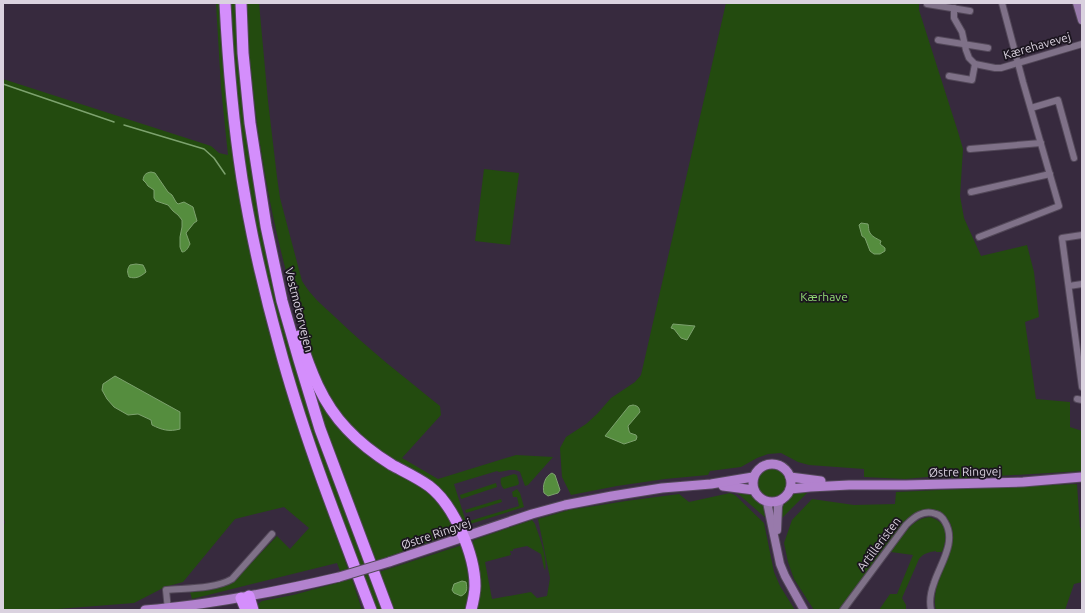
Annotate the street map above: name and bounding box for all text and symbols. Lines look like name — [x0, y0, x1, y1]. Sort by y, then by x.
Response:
street label: Kærehavevej — [1002, 30, 1072, 61]
street label: Vestmotorvejen — [283, 266, 316, 353]
park label: Kærhave — [800, 290, 848, 303]
street label: Østre Ringvej — [929, 464, 1002, 479]
street label: Artilleristen — [854, 514, 903, 573]
street label: Østre Ringvej — [399, 516, 472, 552]

